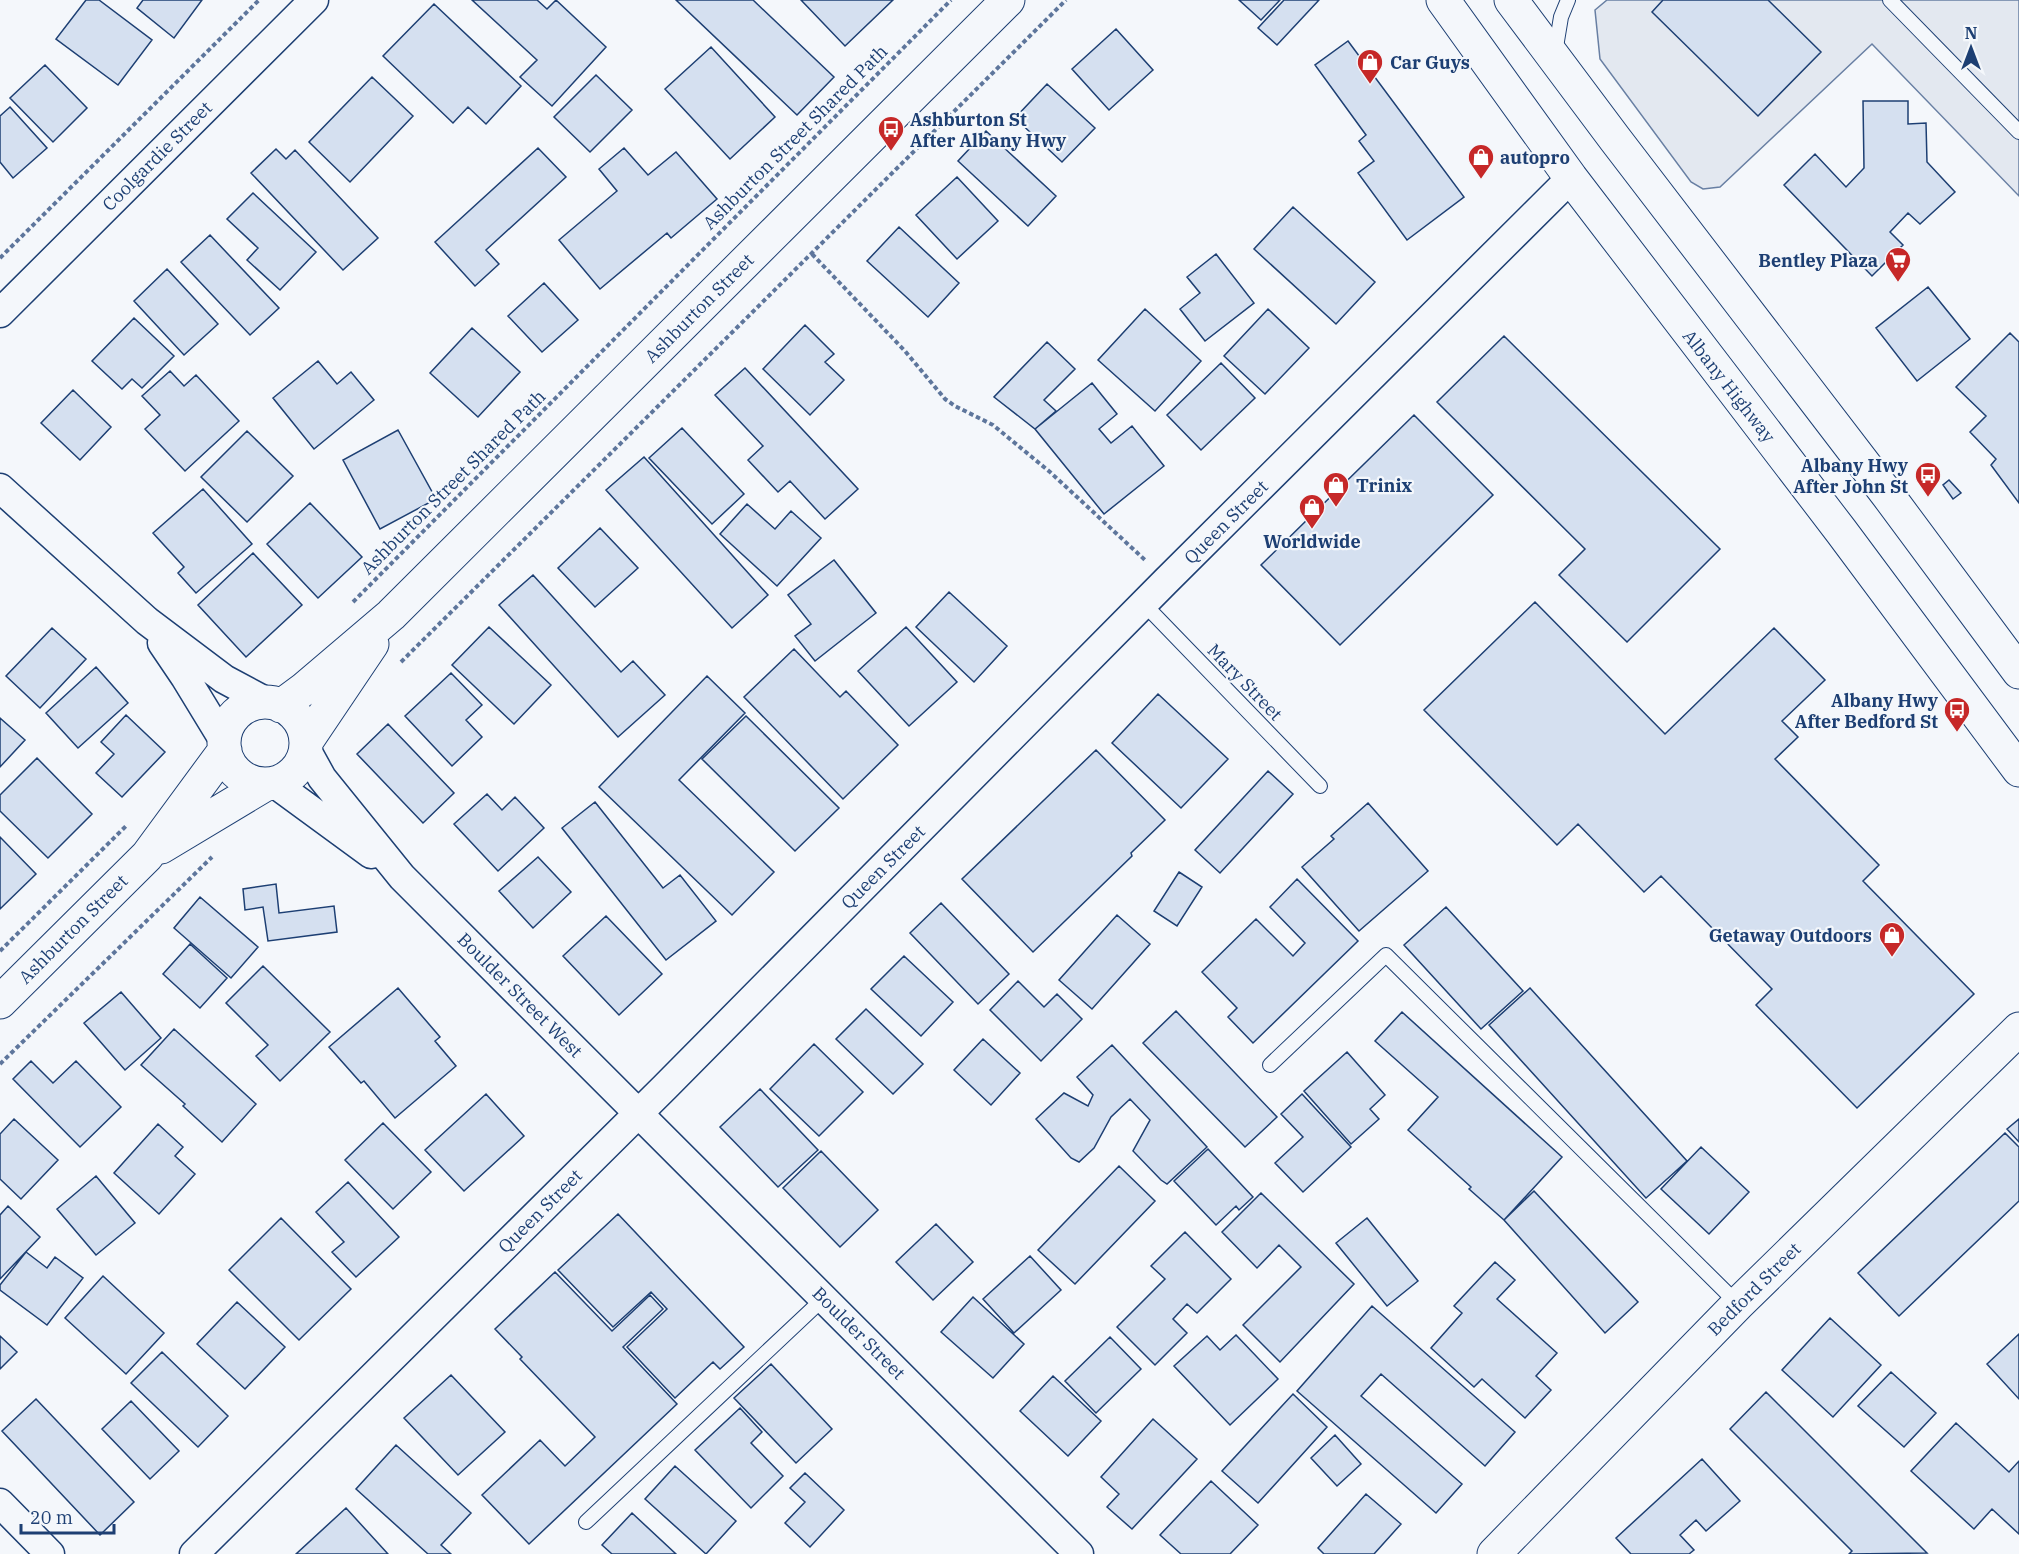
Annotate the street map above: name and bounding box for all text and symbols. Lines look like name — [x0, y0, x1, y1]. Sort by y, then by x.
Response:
north arrow — [1941, 18, 2001, 78]
text: N — [1965, 23, 1977, 43]
street label: Ashburton Street Shared Path — [698, 40, 892, 234]
shop icon: Car Guys — [1355, 47, 1385, 85]
place label: Car Guys — [1390, 51, 1470, 74]
street label: Coolgardie Street — [97, 96, 217, 216]
place label: Ashburton St After Albany Hwy — [910, 108, 1067, 152]
bus stop icon: Ashburton St After Albany Hwy — [876, 114, 906, 152]
shop icon: autopro — [1466, 142, 1496, 180]
place label: autopro — [1500, 146, 1570, 169]
supermarket icon: Bentley Plaza — [1883, 245, 1913, 283]
street label: Ashburton Street — [640, 249, 758, 367]
place label: Bentley Plaza — [1758, 249, 1878, 272]
street label: Albany Highway — [1678, 325, 1781, 447]
street label: Ashburton Street Shared Path — [356, 385, 550, 579]
place label: Albany Hwy After John St — [1793, 454, 1909, 498]
bus stop icon: Albany Hwy After John St — [1913, 460, 1943, 498]
shop icon: Trinix — [1321, 470, 1351, 508]
place label: Trinix — [1356, 474, 1412, 497]
street label: Queen Street — [1179, 475, 1273, 569]
shop icon: Worldwide — [1297, 492, 1327, 530]
place label: Worldwide — [1263, 530, 1361, 553]
street label: Mary Street — [1203, 639, 1287, 725]
place label: Albany Hwy After Bedford St — [1795, 689, 1939, 733]
bus stop icon: Albany Hwy After Bedford St — [1942, 695, 1972, 733]
street label: Queen Street — [836, 820, 930, 914]
street label: Ashburton Street — [14, 870, 132, 988]
shop icon: Getaway Outdoors — [1877, 920, 1907, 958]
place label: Getaway Outdoors — [1709, 924, 1872, 947]
street label: Boulder Street West — [453, 928, 587, 1062]
street label: Queen Street — [493, 1164, 587, 1258]
street label: Bedford Street — [1702, 1237, 1806, 1341]
street label: Boulder Street — [808, 1282, 910, 1384]
scale bar — [21, 1497, 114, 1535]
text: 20 m — [30, 1506, 73, 1529]

